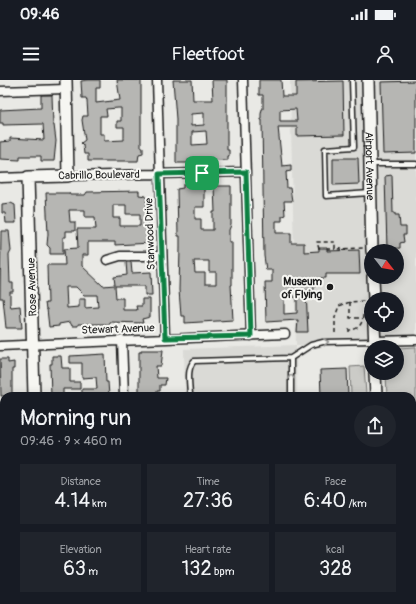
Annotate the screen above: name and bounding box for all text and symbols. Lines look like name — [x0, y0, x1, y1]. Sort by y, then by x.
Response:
text: 09:46 — [20, 5, 59, 24]
icon: menu — [20, 43, 42, 65]
text: Fleetfoot — [172, 43, 244, 66]
icon: person — [374, 43, 396, 65]
street label: Airport Avenue — [363, 131, 377, 201]
pin — [185, 156, 219, 190]
icon: arrive — [191, 162, 213, 184]
street label: Cabrillo Boulevard — [58, 168, 140, 182]
street label: Stanwood Drive — [142, 197, 158, 270]
north arrow — [364, 244, 404, 284]
map controls — [364, 244, 404, 380]
street label: Rose Avenue — [24, 257, 40, 317]
place label: Museum of Flying — [281, 275, 322, 301]
marker: Museum of Flying — [325, 282, 335, 292]
button: locate — [364, 292, 404, 332]
street label: Stewart Avenue — [81, 321, 155, 337]
one-way arrow — [323, 338, 329, 347]
button: layers — [364, 340, 404, 380]
one-way arrow — [287, 374, 295, 380]
text: Morning run — [20, 404, 131, 432]
button: share — [354, 405, 396, 447]
text: 09:46 · 9 × 460 m — [20, 433, 122, 449]
text: Distance — [61, 475, 101, 488]
text: Time — [196, 475, 219, 488]
text: Pace — [324, 475, 346, 488]
text: 4.14 — [55, 488, 90, 513]
text: 27:36 — [183, 488, 233, 513]
text: 6:40 — [304, 488, 346, 513]
text: km — [90, 497, 107, 510]
text: /km — [346, 497, 367, 510]
text: Elevation — [60, 543, 102, 556]
text: Heart rate — [185, 543, 231, 556]
text: kcal — [326, 543, 344, 556]
text: 63 — [63, 556, 86, 581]
text: 132 — [182, 556, 212, 581]
text: 328 — [319, 556, 352, 581]
text: m — [86, 565, 98, 578]
text: bpm — [212, 565, 234, 578]

